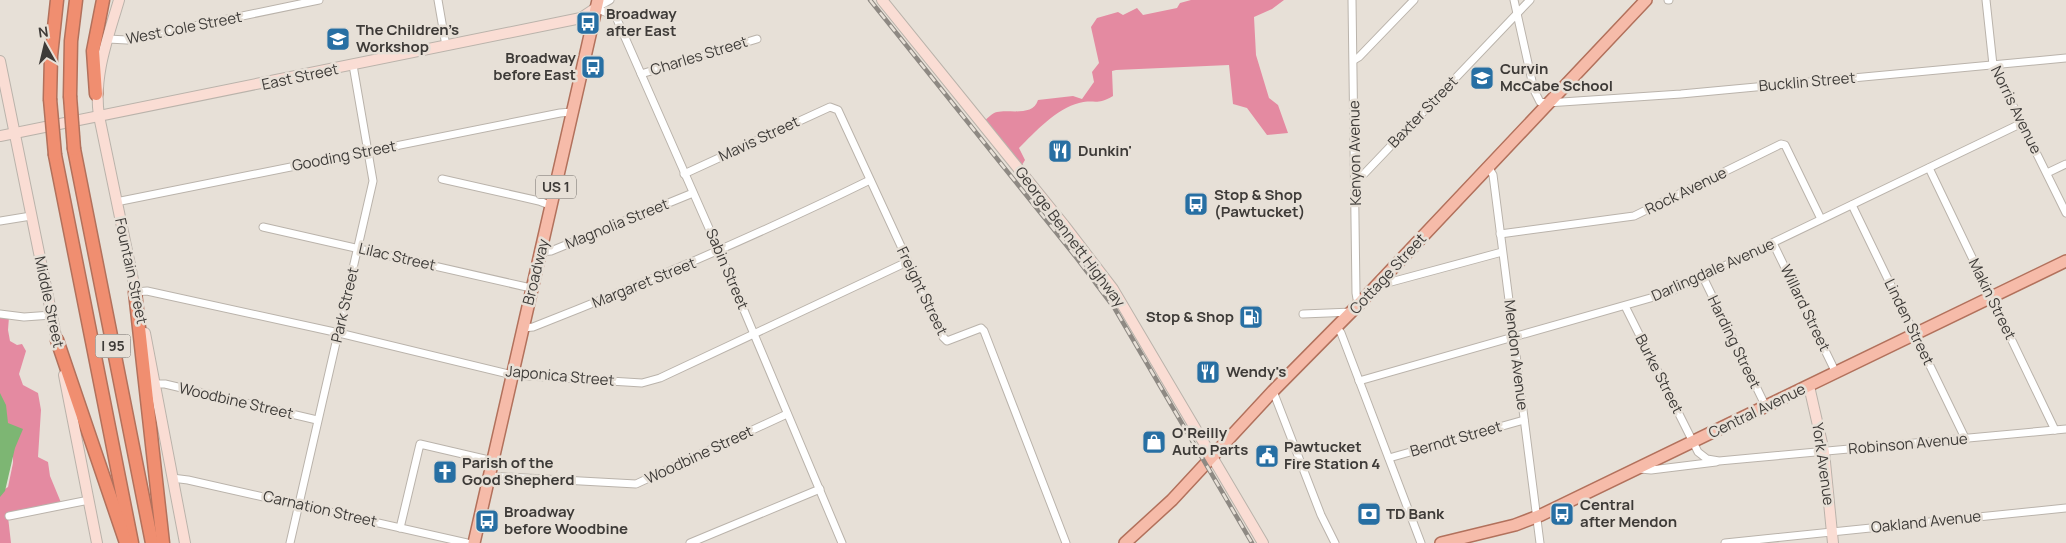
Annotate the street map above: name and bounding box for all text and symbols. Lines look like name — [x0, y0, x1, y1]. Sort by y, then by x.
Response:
place label: Broadway after East — [606, 3, 677, 41]
street label: West Cole Street — [124, 6, 244, 49]
bus stop icon: Broadway after East — [575, 10, 601, 36]
place label: The Children’s Workshop — [356, 19, 459, 57]
north arrow — [20, 20, 70, 70]
text: N — [37, 22, 49, 42]
school or university icon: The Children’s Workshop — [325, 26, 351, 52]
street label: Charles Street — [648, 31, 750, 80]
place label: Broadway before East — [493, 47, 577, 85]
bus stop icon: Broadway before East — [580, 54, 606, 80]
street label: East Street — [260, 58, 340, 95]
place label: Curvin McCabe School — [1500, 58, 1613, 96]
street label: Norris Avenue — [1986, 62, 2047, 158]
school or university icon: Curvin McCabe School — [1469, 65, 1495, 91]
street label: Bucklin Street — [1758, 67, 1856, 96]
street label: Baxter Street — [1383, 71, 1462, 152]
street label: Kenyon Avenue — [1343, 100, 1366, 206]
street label: Mavis Street — [715, 111, 803, 166]
street label: Gooding Street — [290, 135, 398, 176]
restaurant icon: Dunkin' — [1047, 138, 1073, 164]
place label: Dunkin' — [1078, 140, 1132, 161]
street label: George Bennett Highway — [1011, 162, 1130, 311]
street label: Rock Avenue — [1641, 162, 1730, 219]
road number: US 1 — [536, 176, 576, 198]
place label: Stop & Shop (Pawtucket) — [1214, 184, 1305, 222]
bus stop icon: Stop & Shop (Pawtucket) — [1183, 191, 1209, 217]
street label: Magnolia Street — [562, 193, 672, 254]
street label: Fountain Street — [110, 216, 153, 326]
street label: Sabin Street — [701, 225, 754, 312]
street label: Cottage Street — [1345, 229, 1431, 319]
street label: Darlingdale Avenue — [1648, 233, 1778, 306]
street label: Lilac Street — [357, 237, 438, 276]
street label: Broadway — [517, 237, 554, 307]
street label: Freight Street — [892, 243, 953, 338]
street label: Margaret Street — [589, 252, 699, 313]
street label: Middle Street — [30, 254, 69, 350]
street label: Makin Street — [1964, 255, 2021, 343]
street label: Willard Street — [1775, 261, 1835, 355]
street label: Park Street — [326, 265, 363, 345]
street label: Linden Street — [1880, 275, 1939, 368]
street label: Harding Street — [1703, 292, 1766, 392]
street label: Mendon Avenue — [1499, 299, 1534, 412]
fuel station icon: Stop & Shop — [1238, 304, 1264, 330]
place label: Stop & Shop — [1146, 306, 1234, 327]
street label: Burke Street — [1630, 330, 1688, 417]
road number: I 95 — [96, 334, 130, 358]
restaurant icon: Wendy's — [1195, 359, 1221, 385]
street label: Japonica Street — [505, 360, 615, 391]
place label: Wendy's — [1226, 361, 1286, 382]
street label: Woodbine Street — [177, 377, 295, 424]
street label: Central Avenue — [1705, 378, 1809, 443]
street label: Berndt Street — [1408, 415, 1504, 462]
street label: Woodbine Street — [641, 420, 756, 489]
street label: York Avenue — [1807, 421, 1840, 507]
place label: O'Reilly Auto Parts — [1172, 422, 1248, 460]
street label: Robinson Avenue — [1847, 428, 1969, 459]
shop icon: O'Reilly Auto Parts — [1141, 429, 1167, 455]
place label: Pawtucket Fire Station 4 — [1284, 436, 1380, 474]
public building icon: Pawtucket Fire Station 4 — [1254, 443, 1280, 469]
place label: Parish of the Good Shepherd — [462, 452, 575, 490]
church icon: Parish of the Good Shepherd — [432, 459, 458, 485]
street label: Carnation Street — [261, 485, 379, 532]
place label: Central after Mendon — [1580, 494, 1677, 532]
place label: Broadway before Woodbine — [504, 501, 628, 539]
bank icon: TD Bank — [1356, 501, 1382, 527]
bus stop icon: Central after Mendon — [1549, 501, 1575, 527]
place label: TD Bank — [1386, 503, 1445, 524]
street label: Oakland Avenue — [1870, 505, 1982, 538]
bus stop icon: Broadway before Woodbine — [474, 508, 500, 534]

